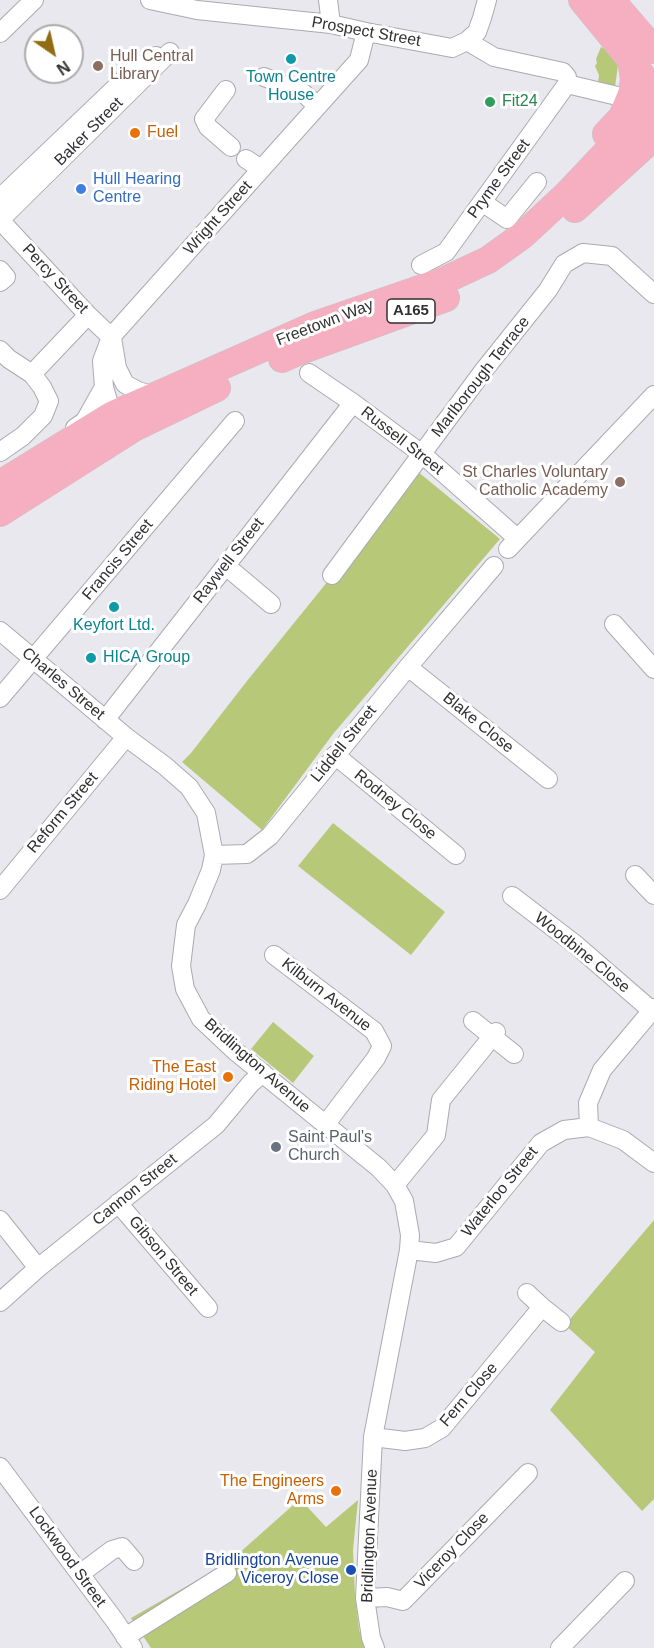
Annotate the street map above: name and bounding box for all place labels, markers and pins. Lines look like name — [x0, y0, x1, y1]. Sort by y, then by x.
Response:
place label: Hull Central Library — [110, 47, 194, 85]
marker: Town Centre House — [284, 52, 298, 66]
marker: Hull Central Library — [91, 59, 105, 73]
place label: Town Centre House — [246, 68, 336, 106]
place label: Fit24 — [502, 92, 538, 112]
marker: Fit24 — [483, 95, 497, 109]
place label: Fuel — [147, 123, 178, 143]
marker: Fuel — [128, 126, 142, 140]
place label: Hull Hearing Centre — [93, 170, 181, 208]
marker: Hull Hearing Centre — [74, 182, 88, 196]
place label: St Charles Voluntary Catholic Academy — [462, 463, 608, 501]
marker: St Charles Voluntary Catholic Academy — [613, 475, 627, 489]
marker: Keyfort Ltd. — [107, 600, 121, 614]
place label: Keyfort Ltd. — [73, 616, 155, 636]
place label: HICA Group — [103, 648, 190, 668]
marker: HICA Group — [84, 651, 98, 665]
place label: The East Riding Hotel — [129, 1058, 216, 1096]
marker: The East Riding Hotel — [221, 1070, 235, 1084]
place label: Saint Paul's Church — [288, 1128, 372, 1166]
marker: Saint Paul's Church — [269, 1140, 283, 1154]
place label: The Engineers Arms — [220, 1472, 324, 1510]
marker: The Engineers Arms — [329, 1484, 343, 1498]
place label: Bridlington Avenue Viceroy Close — [205, 1551, 339, 1589]
marker: Bridlington Avenue Viceroy Close — [344, 1563, 358, 1577]

